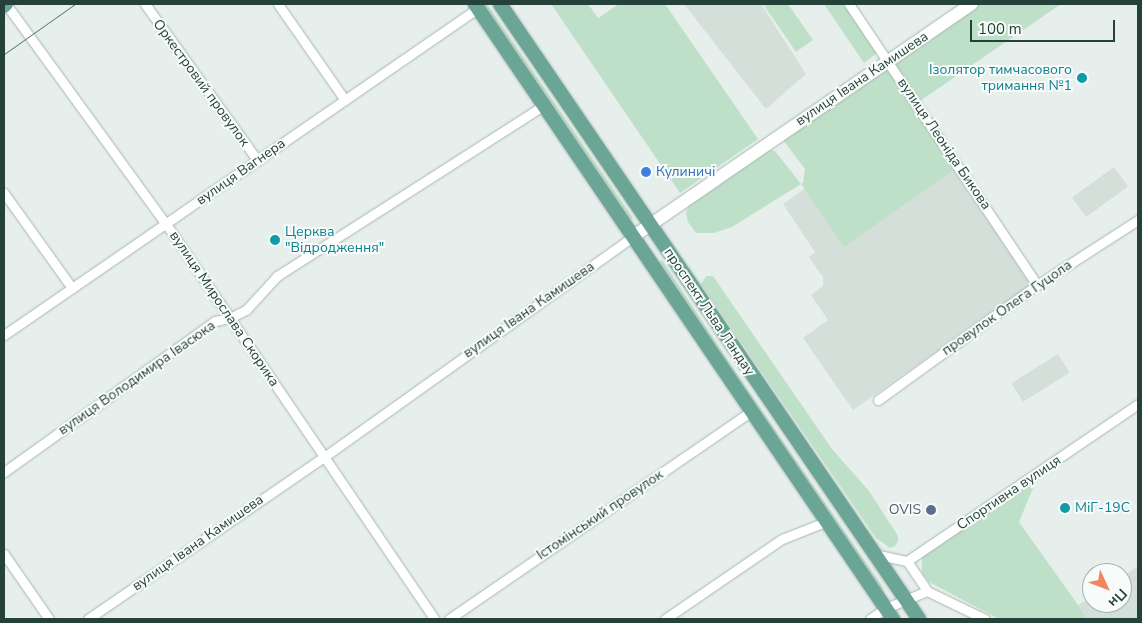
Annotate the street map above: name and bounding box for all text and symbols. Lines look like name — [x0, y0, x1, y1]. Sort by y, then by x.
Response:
scale bar — [972, 10, 1117, 42]
street label: Оркестровий провулок — [149, 16, 253, 150]
text: 100 m — [978, 19, 1022, 39]
street label: вулиця Івана Камишева — [792, 28, 932, 130]
place label: Ізолятор тимчасового тримання №1 — [929, 62, 1072, 94]
marker: Ізолятор тимчасового тримання №1 — [1076, 72, 1088, 84]
street label: вулиця Леоніда Бикова — [894, 75, 994, 213]
street label: вулиця Вагнера — [193, 135, 289, 209]
place label: Кулиничі — [656, 164, 715, 180]
marker: Кулиничі — [640, 166, 652, 178]
place label: Церква "Відродження" — [285, 224, 384, 256]
street label: вулиця Мирослава Скорика — [166, 228, 282, 390]
marker: Церква "Відродження" — [269, 234, 281, 246]
street label: проспект Льва Ландау — [660, 245, 758, 379]
street label: провулок Олега Гуцола — [939, 257, 1075, 359]
street label: вулиця Івана Камишева — [460, 258, 598, 362]
street label: вулиця Володимира Івасюка — [55, 317, 219, 439]
street label: Спортивна вулиця — [954, 452, 1064, 534]
street label: Істомінський провулок — [534, 466, 666, 564]
street label: вулиця Івана Камишева — [129, 491, 267, 595]
place label: МіГ-19С — [1075, 500, 1130, 516]
place label: OVIS — [889, 502, 921, 518]
marker: МіГ-19С — [1059, 502, 1071, 514]
marker: OVIS — [925, 504, 937, 516]
north arrow — [1082, 563, 1132, 613]
text: Пн — [1104, 584, 1131, 611]

